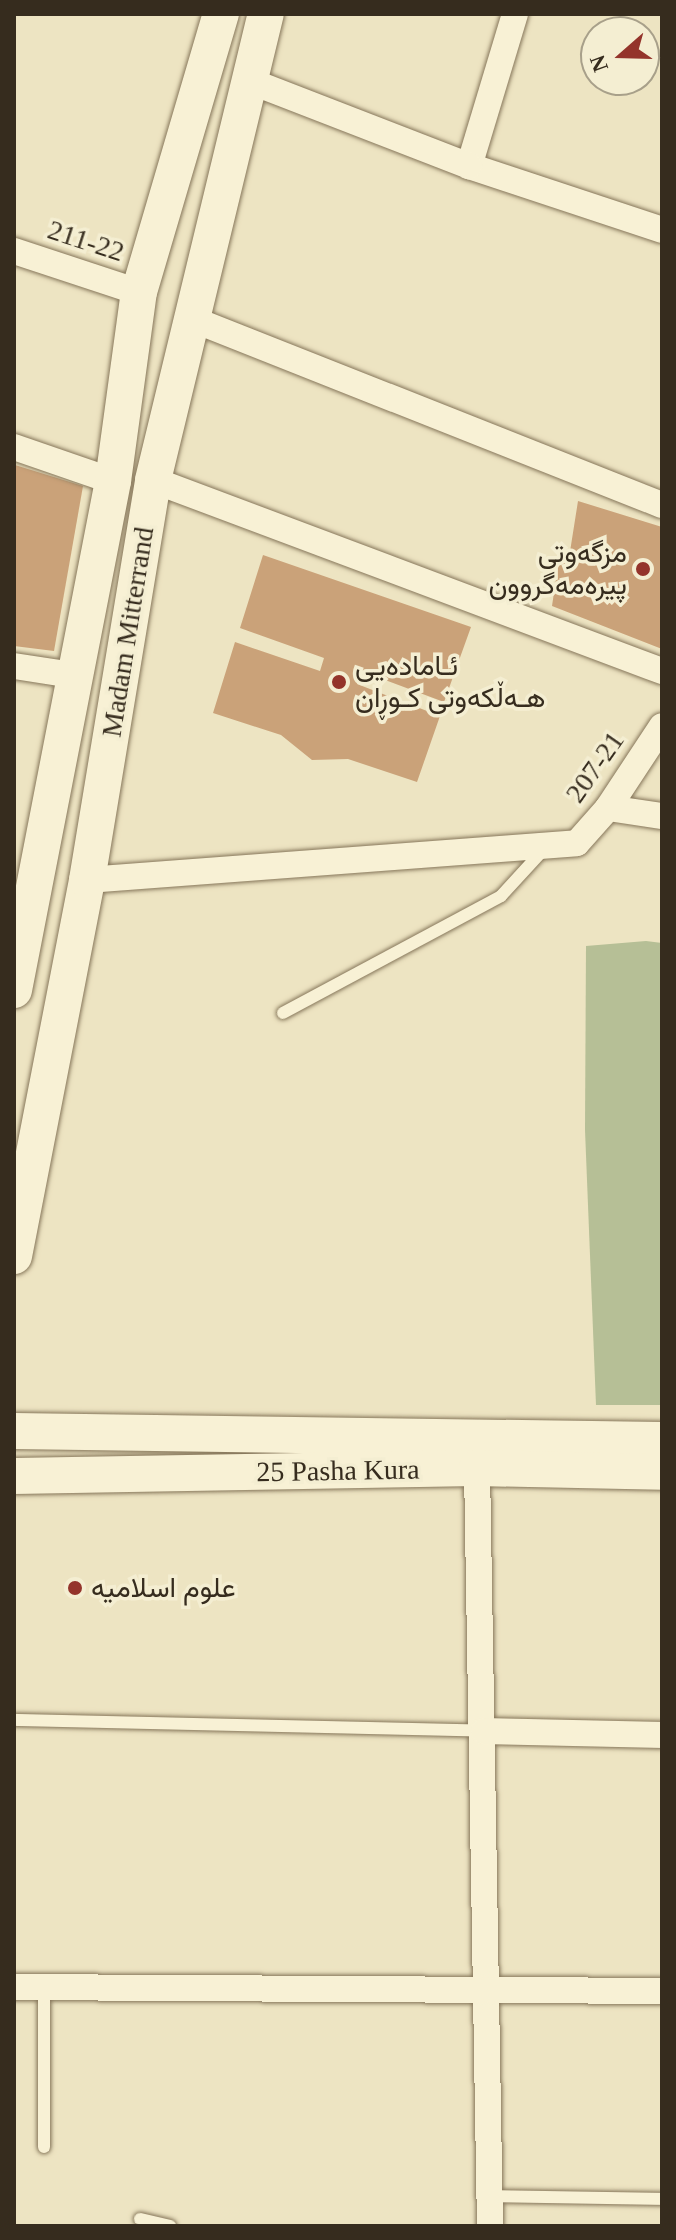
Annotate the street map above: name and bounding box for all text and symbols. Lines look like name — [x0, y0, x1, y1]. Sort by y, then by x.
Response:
north arrow — [580, 16, 660, 96]
text: N — [584, 52, 613, 75]
street label: 211-22 — [44, 213, 128, 269]
street label: Madam Mitterrand — [95, 525, 161, 739]
place label: مزگەوتی پیرەمەگروون — [488, 536, 627, 602]
marker: مزگەوتی پیرەمەگروون — [634, 560, 652, 578]
place label: ئـامادەیی هـەڵکەوتی کـوڕان — [355, 649, 546, 715]
marker: ئـامادەیی هـەڵکەوتی کـوڕان — [330, 673, 348, 691]
street label: 207-21 — [558, 725, 632, 809]
street label: 25 Pasha Kura — [256, 1453, 420, 1489]
place label: علوم اسلاميه — [91, 1571, 236, 1605]
marker: علوم اسلاميه — [66, 1579, 84, 1597]

